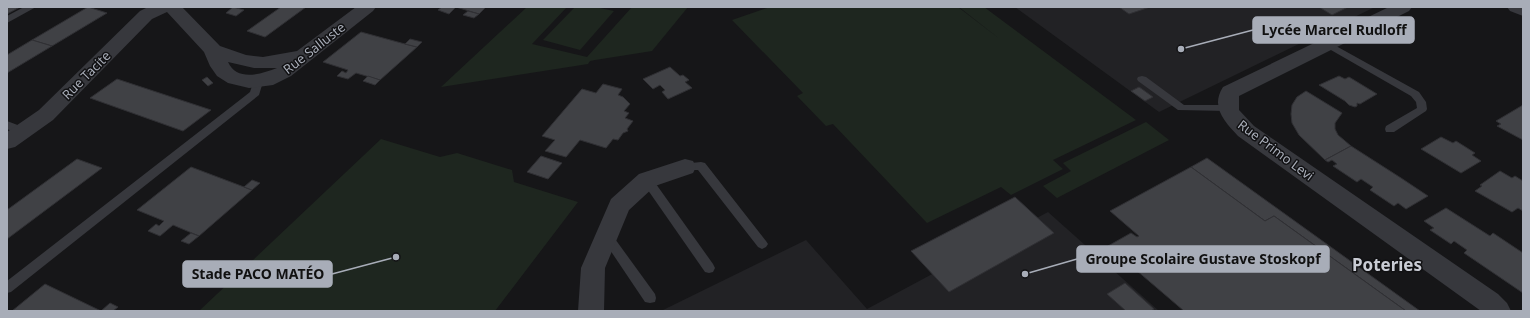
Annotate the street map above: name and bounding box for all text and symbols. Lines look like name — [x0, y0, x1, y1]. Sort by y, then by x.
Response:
callout: Lycée Marcel Rudloff — [1253, 17, 1414, 43]
street label: Rue Salluste — [279, 18, 349, 78]
text: Lycée Marcel Rudloff — [1261, 20, 1408, 39]
street label: Rue Tacite — [58, 47, 114, 103]
street label: Rue Primo Levi — [1234, 116, 1318, 184]
callout: Groupe Scolaire Gustave Stoskopf — [1077, 246, 1329, 272]
text: Groupe Scolaire Gustave Stoskopf — [1085, 249, 1322, 268]
district label: Poteries — [1352, 253, 1422, 276]
callout: Stade PACO MATÉO — [183, 261, 332, 287]
text: Stade PACO MATÉO — [192, 264, 324, 283]

